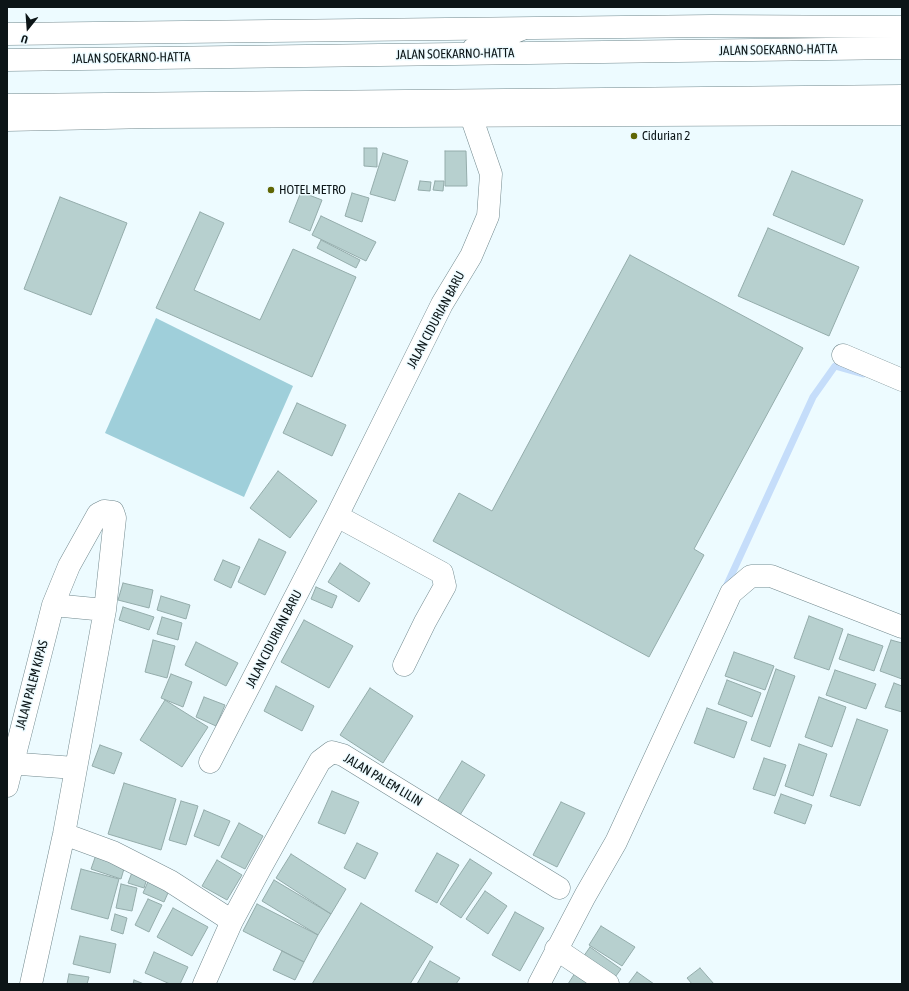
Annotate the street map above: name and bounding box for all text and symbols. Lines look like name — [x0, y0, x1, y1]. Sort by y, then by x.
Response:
north arrow — [8, 8, 48, 48]
text: U — [20, 33, 29, 46]
street label: JALAN SOEKARNO-HATTA — [719, 41, 837, 59]
street label: JALAN SOEKARNO-HATTA — [396, 45, 514, 63]
street label: JALAN SOEKARNO-HATTA — [72, 49, 190, 67]
place label: Cidurian 2 — [642, 128, 690, 144]
marker: Cidurian 2 — [629, 131, 639, 141]
place label: HOTEL METRO — [279, 182, 346, 198]
marker: HOTEL METRO — [266, 185, 276, 195]
street label: JALAN CIDURIAN BARU — [404, 269, 468, 371]
street label: JALAN CIDURIAN BARU — [243, 587, 305, 691]
street label: JALAN PALEM KIPAS — [13, 639, 51, 731]
street label: JALAN PALEM LILIN — [341, 750, 425, 810]

